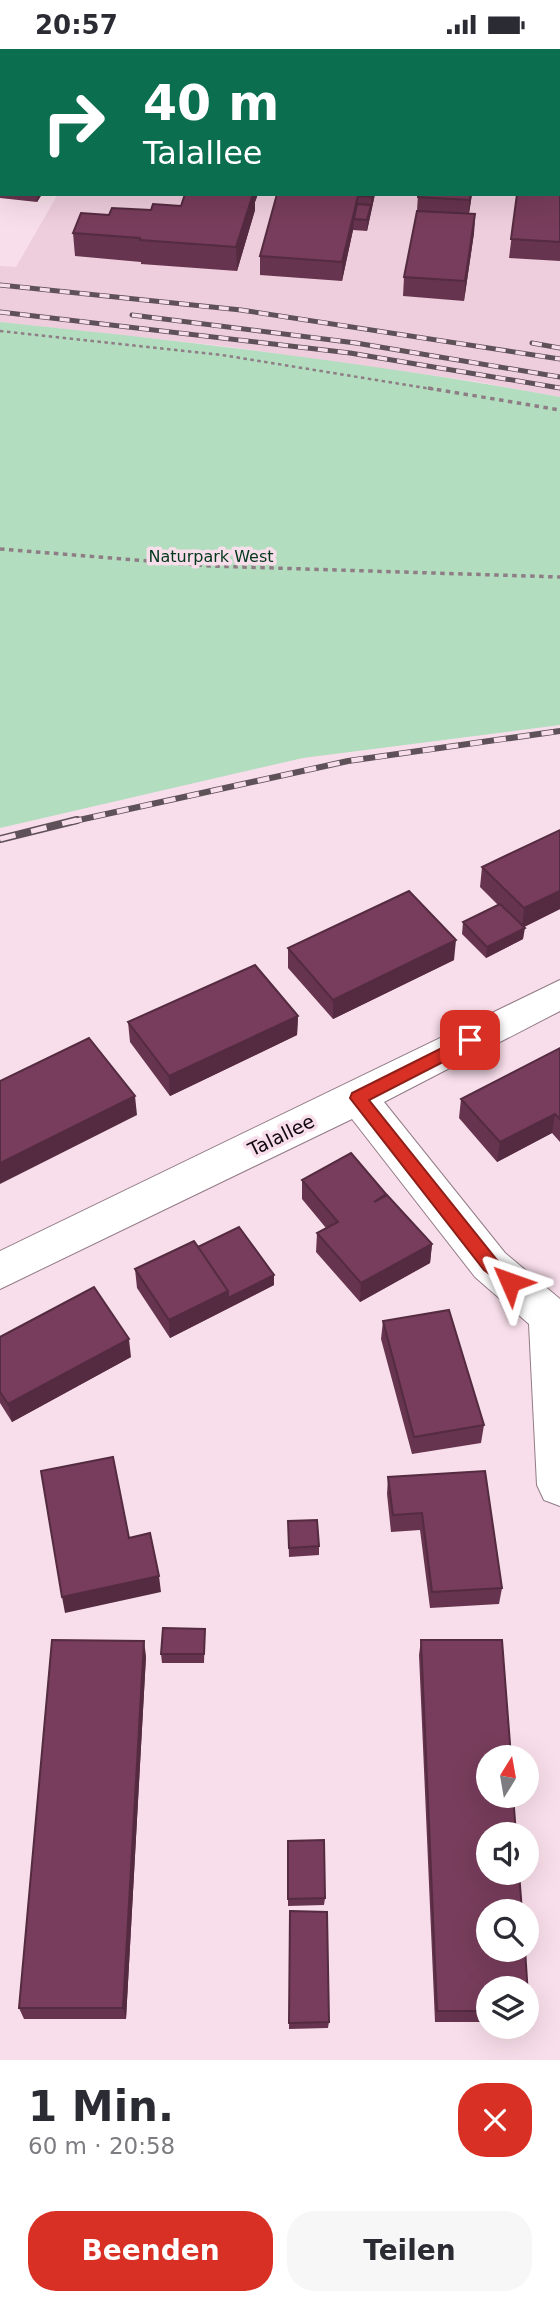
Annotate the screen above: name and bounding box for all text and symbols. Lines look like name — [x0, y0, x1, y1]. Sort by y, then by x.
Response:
text: 20:57 — [35, 10, 118, 40]
text: 40 m — [143, 75, 279, 132]
icon: right — [28, 77, 119, 168]
text: Talallee — [143, 134, 263, 172]
park label: Naturpark West — [149, 547, 274, 566]
pin — [440, 1010, 500, 1070]
icon: arrive — [451, 1021, 489, 1059]
street label: Talallee — [243, 1110, 318, 1161]
position arrow — [473, 1245, 547, 1319]
north arrow — [476, 1745, 539, 1808]
map controls — [476, 1745, 539, 2039]
button: sound — [476, 1822, 539, 1885]
button: search — [476, 1899, 539, 1962]
button: layers — [476, 1976, 539, 2039]
text: 1 Min. — [28, 2082, 174, 2131]
button: close — [458, 2083, 532, 2157]
text: 60 m · 20:58 — [28, 2133, 175, 2159]
button: Beenden — [28, 2211, 273, 2291]
button: Teilen — [287, 2211, 532, 2291]

